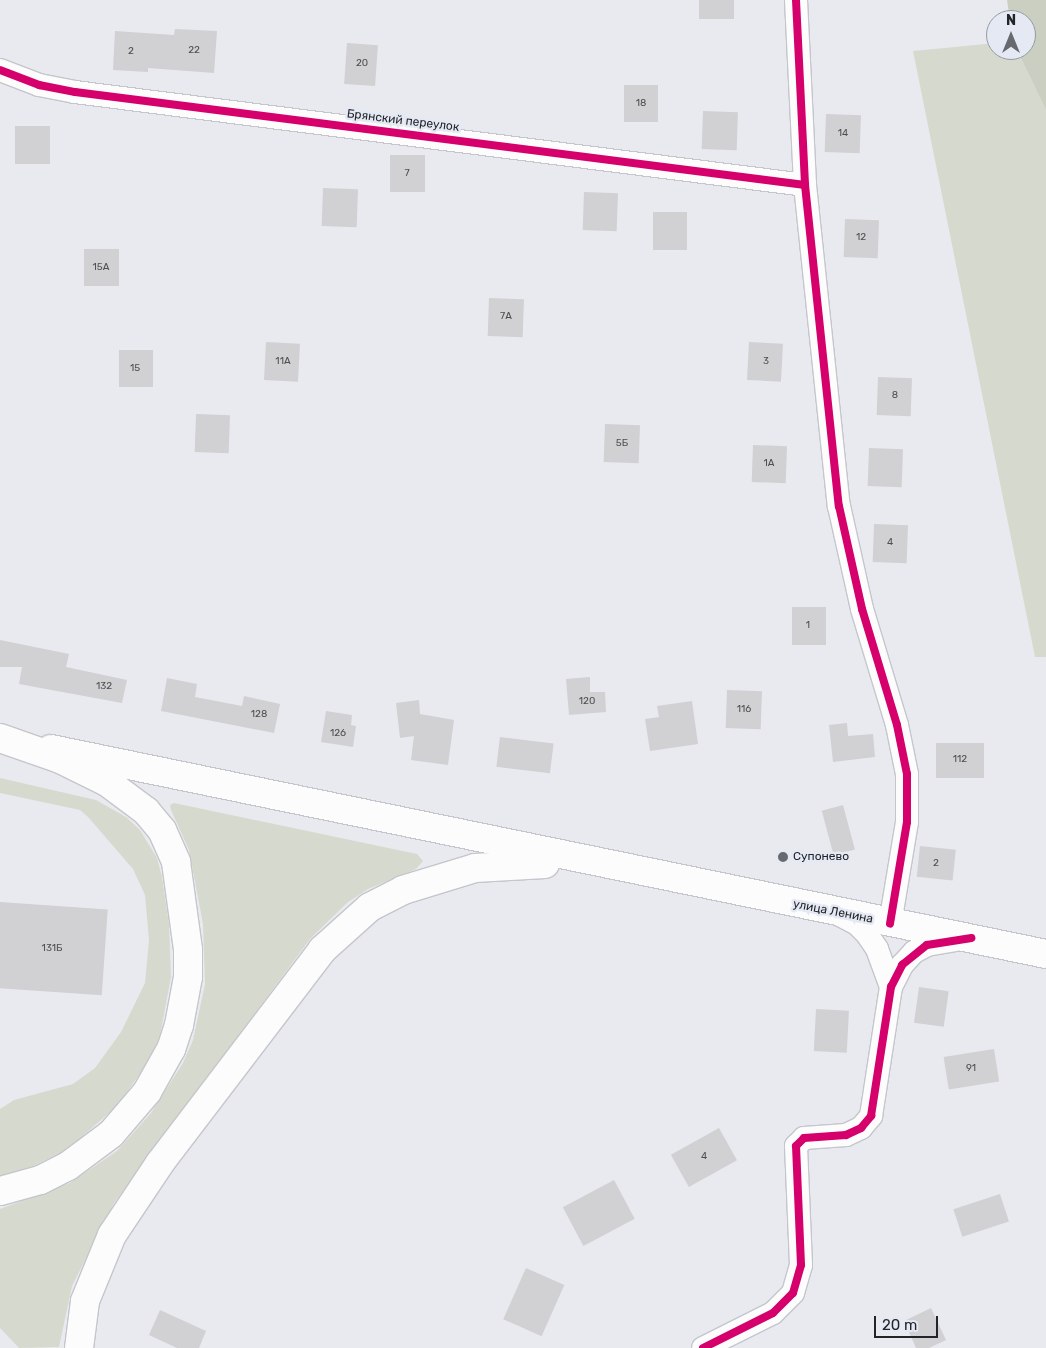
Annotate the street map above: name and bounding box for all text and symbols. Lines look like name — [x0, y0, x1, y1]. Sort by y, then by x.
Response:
north arrow — [986, 10, 1036, 60]
text: N — [1006, 12, 1016, 29]
house number: 22 — [188, 45, 200, 57]
house number: 2 — [128, 46, 134, 58]
house number: 20 — [356, 58, 368, 70]
house number: 18 — [636, 98, 646, 110]
street label: Брянский переулок — [346, 107, 460, 135]
house number: 14 — [838, 128, 848, 140]
house number: 7 — [404, 168, 410, 180]
house number: 12 — [856, 232, 866, 244]
house number: 15А — [93, 262, 109, 274]
house number: 7А — [500, 311, 512, 323]
house number: 11А — [275, 356, 291, 368]
house number: 3 — [763, 356, 769, 368]
house number: 15 — [130, 363, 140, 375]
house number: 8 — [892, 390, 898, 402]
house number: 5Б — [616, 438, 628, 450]
house number: 1А — [764, 458, 774, 470]
house number: 4 — [887, 537, 893, 549]
house number: 1 — [806, 620, 810, 632]
house number: 132 — [96, 681, 112, 693]
house number: 120 — [579, 696, 595, 708]
house number: 116 — [737, 704, 751, 716]
house number: 128 — [251, 709, 267, 721]
house number: 126 — [330, 728, 346, 740]
house number: 112 — [953, 754, 967, 766]
place label: Супонево — [793, 850, 849, 864]
marker: Супонево — [777, 851, 789, 863]
house number: 2 — [933, 858, 939, 870]
street label: улица Ленина — [792, 897, 874, 927]
house number: 131Б — [42, 943, 62, 955]
house number: 91 — [966, 1063, 976, 1075]
house number: 4 — [701, 1151, 707, 1163]
scale bar — [876, 1306, 940, 1338]
text: 20 m — [882, 1316, 917, 1334]

